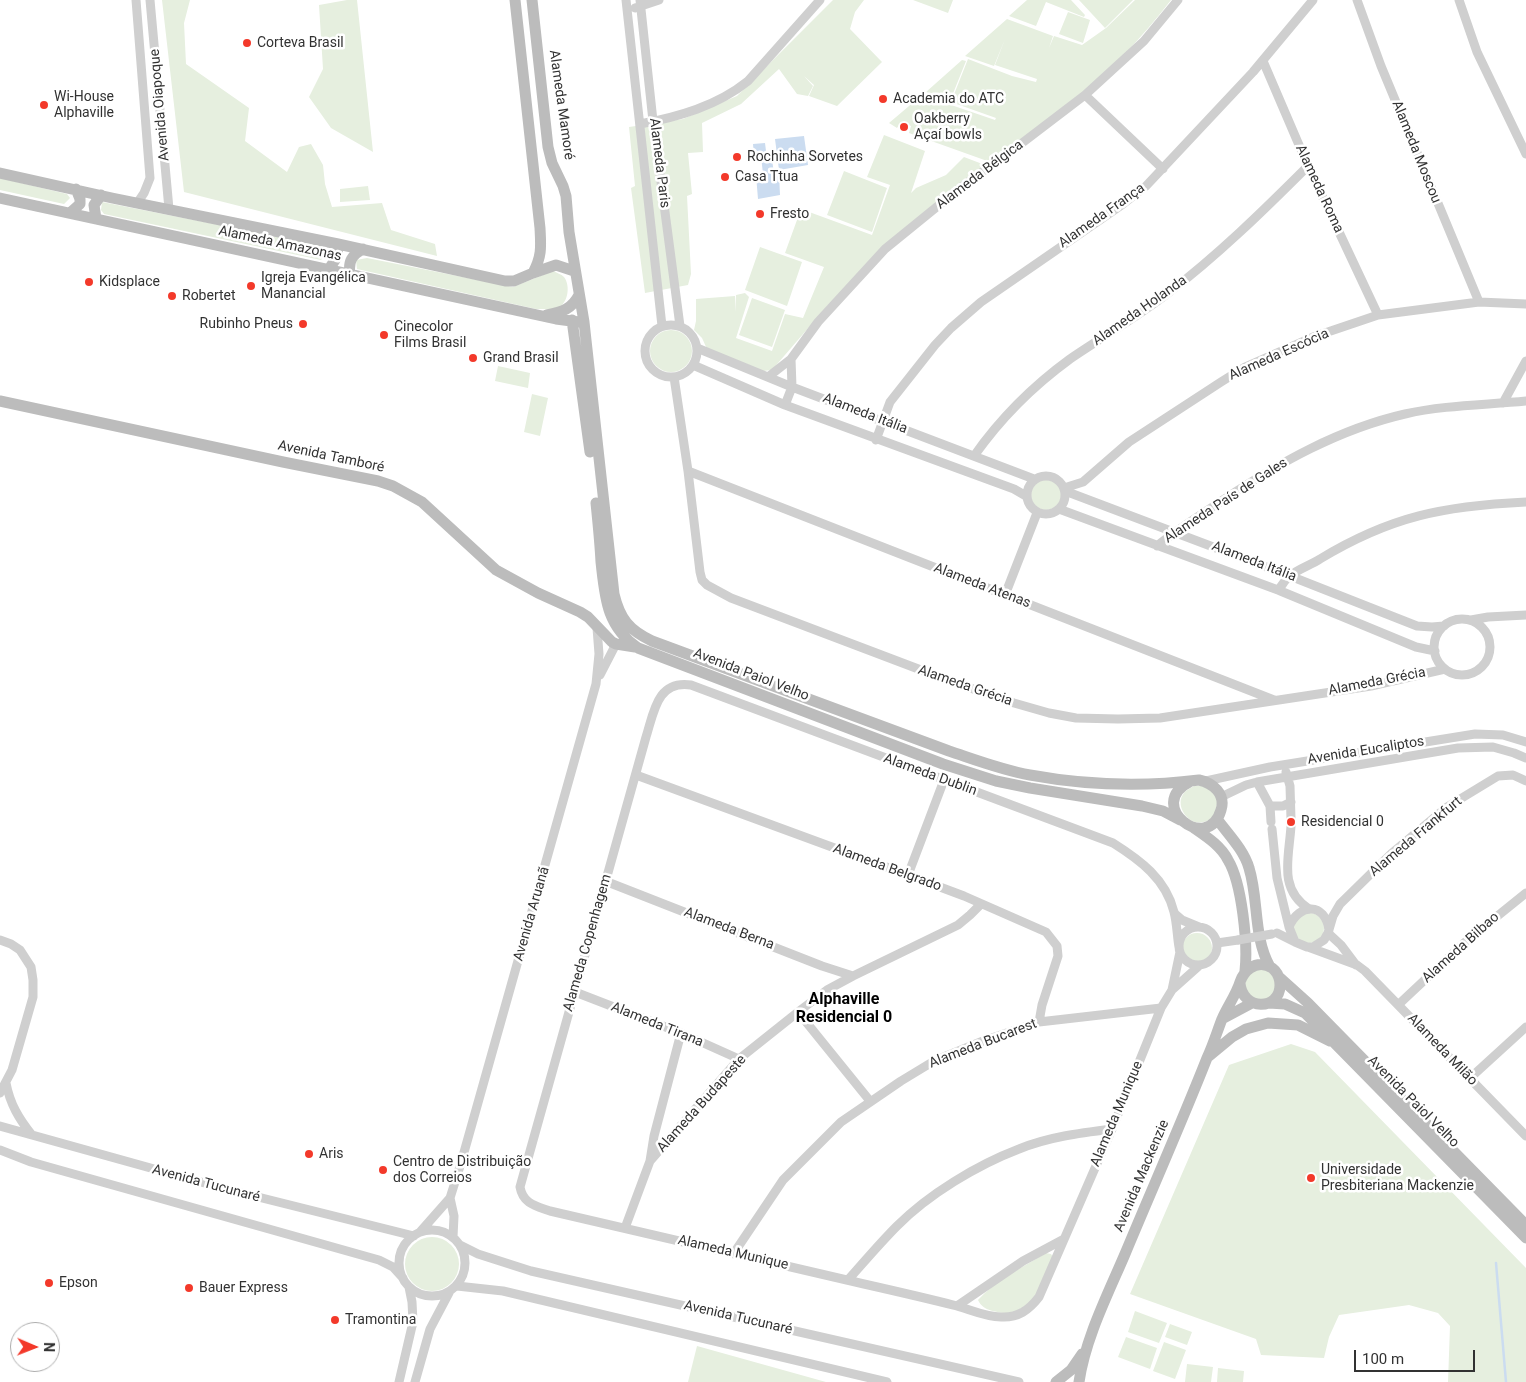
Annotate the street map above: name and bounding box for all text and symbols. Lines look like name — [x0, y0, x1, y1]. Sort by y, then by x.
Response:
place label: Corteva Brasil — [257, 35, 344, 51]
marker: Corteva Brasil — [241, 37, 253, 49]
street label: Avenida Oiapoque — [147, 48, 173, 162]
street label: Alameda Mamoré — [545, 49, 577, 161]
place label: Wi-House Alphaville — [54, 89, 114, 121]
place label: Academia do ATC — [893, 91, 1004, 107]
marker: Academia do ATC — [877, 93, 889, 105]
street label: Alameda Moscou — [1388, 98, 1444, 206]
marker: Wi-House Alphaville — [38, 99, 50, 111]
place label: Oakberry Açaí bowls — [914, 111, 982, 144]
street label: Alameda Paris — [645, 117, 673, 209]
marker: Oakberry Açaí bowls — [898, 121, 910, 133]
street label: Alameda Bélgica — [933, 137, 1027, 213]
street label: Alameda Roma — [1291, 142, 1347, 236]
place label: Rochinha Sorvetes — [747, 149, 863, 165]
marker: Rochinha Sorvetes — [731, 151, 743, 163]
place label: Casa Ttua — [735, 169, 798, 185]
marker: Casa Ttua — [719, 171, 731, 183]
street label: Alameda França — [1056, 180, 1148, 252]
place label: Fresto — [770, 206, 809, 222]
marker: Fresto — [754, 208, 766, 220]
street label: Alameda Amazonas — [217, 223, 343, 265]
place label: Igreja Evangélica Manancial — [261, 270, 366, 302]
street label: Alameda Holanda — [1090, 272, 1190, 350]
place label: Kidsplace — [99, 274, 160, 290]
marker: Kidsplace — [83, 276, 95, 288]
marker: Igreja Evangélica Manancial — [245, 280, 257, 292]
place label: Robertet — [182, 288, 236, 304]
marker: Robertet — [166, 290, 178, 302]
place label: Rubinho Pneus — [200, 316, 293, 332]
marker: Rubinho Pneus — [297, 318, 309, 330]
place label: Cinecolor Films Brasil — [394, 319, 466, 352]
street label: Alameda Escócia — [1226, 325, 1332, 385]
marker: Cinecolor Films Brasil — [378, 329, 390, 341]
place label: Grand Brasil — [483, 350, 559, 366]
marker: Grand Brasil — [467, 352, 479, 364]
street label: Alameda Itália — [820, 390, 910, 438]
street label: Avenida Tamboré — [276, 438, 386, 476]
street label: Alameda País de Gales — [1161, 455, 1291, 547]
street label: Alameda Itália — [1209, 538, 1299, 586]
street label: Alameda Atenas — [931, 560, 1033, 612]
street label: Avenida Paiol Velho — [691, 645, 811, 705]
street label: Alameda Grécia — [916, 662, 1014, 710]
street label: Alameda Grécia — [1327, 664, 1427, 700]
street label: Avenida Eucaliptos — [1306, 733, 1426, 769]
street label: Alameda Dublin — [881, 750, 979, 800]
street label: Alameda Frankfurt — [1366, 793, 1466, 881]
place label: Residencial 0 — [1301, 814, 1384, 830]
marker: Residencial 0 — [1285, 816, 1297, 828]
street label: Alameda Belgrado — [830, 841, 944, 895]
street label: Avenida Aruanã — [510, 865, 554, 963]
street label: Alameda Copenhagem — [560, 873, 616, 1013]
street label: Alameda Berna — [682, 904, 776, 954]
street label: Alameda Bilbao — [1419, 909, 1503, 987]
district label: Alphaville Residencial 0 — [796, 990, 892, 1028]
street label: Alameda Tirana — [608, 999, 706, 1051]
street label: Alameda Milão — [1403, 1011, 1481, 1089]
street label: Alameda Bucarest — [927, 1016, 1039, 1072]
street label: Alameda Budapeste — [654, 1052, 750, 1156]
street label: Avenida Paiol Velho — [1364, 1053, 1462, 1151]
street label: Alameda Munique — [1087, 1059, 1147, 1169]
street label: Avenida Mackenzie — [1111, 1117, 1173, 1235]
place label: Aris — [319, 1146, 344, 1162]
marker: Aris — [303, 1148, 315, 1160]
place label: Centro de Distribuição dos Correios — [393, 1154, 531, 1186]
street label: Avenida Tucunaré — [150, 1162, 262, 1206]
place label: Universidade Presbiteriana Mackenzie — [1321, 1162, 1474, 1194]
marker: Centro de Distribuição dos Correios — [377, 1164, 389, 1176]
marker: Universidade Presbiteriana Mackenzie — [1305, 1172, 1317, 1184]
street label: Alameda Munique — [676, 1232, 790, 1274]
place label: Epson — [59, 1275, 98, 1291]
marker: Epson — [43, 1277, 55, 1289]
place label: Bauer Express — [199, 1280, 288, 1296]
marker: Bauer Express — [183, 1282, 195, 1294]
street label: Avenida Tucunaré — [682, 1297, 794, 1339]
place label: Tramontina — [345, 1312, 416, 1328]
marker: Tramontina — [329, 1314, 341, 1326]
north arrow — [10, 1322, 60, 1372]
scale bar — [1356, 1340, 1477, 1372]
text: N — [41, 1342, 57, 1352]
text: 100 m — [1362, 1350, 1404, 1368]

